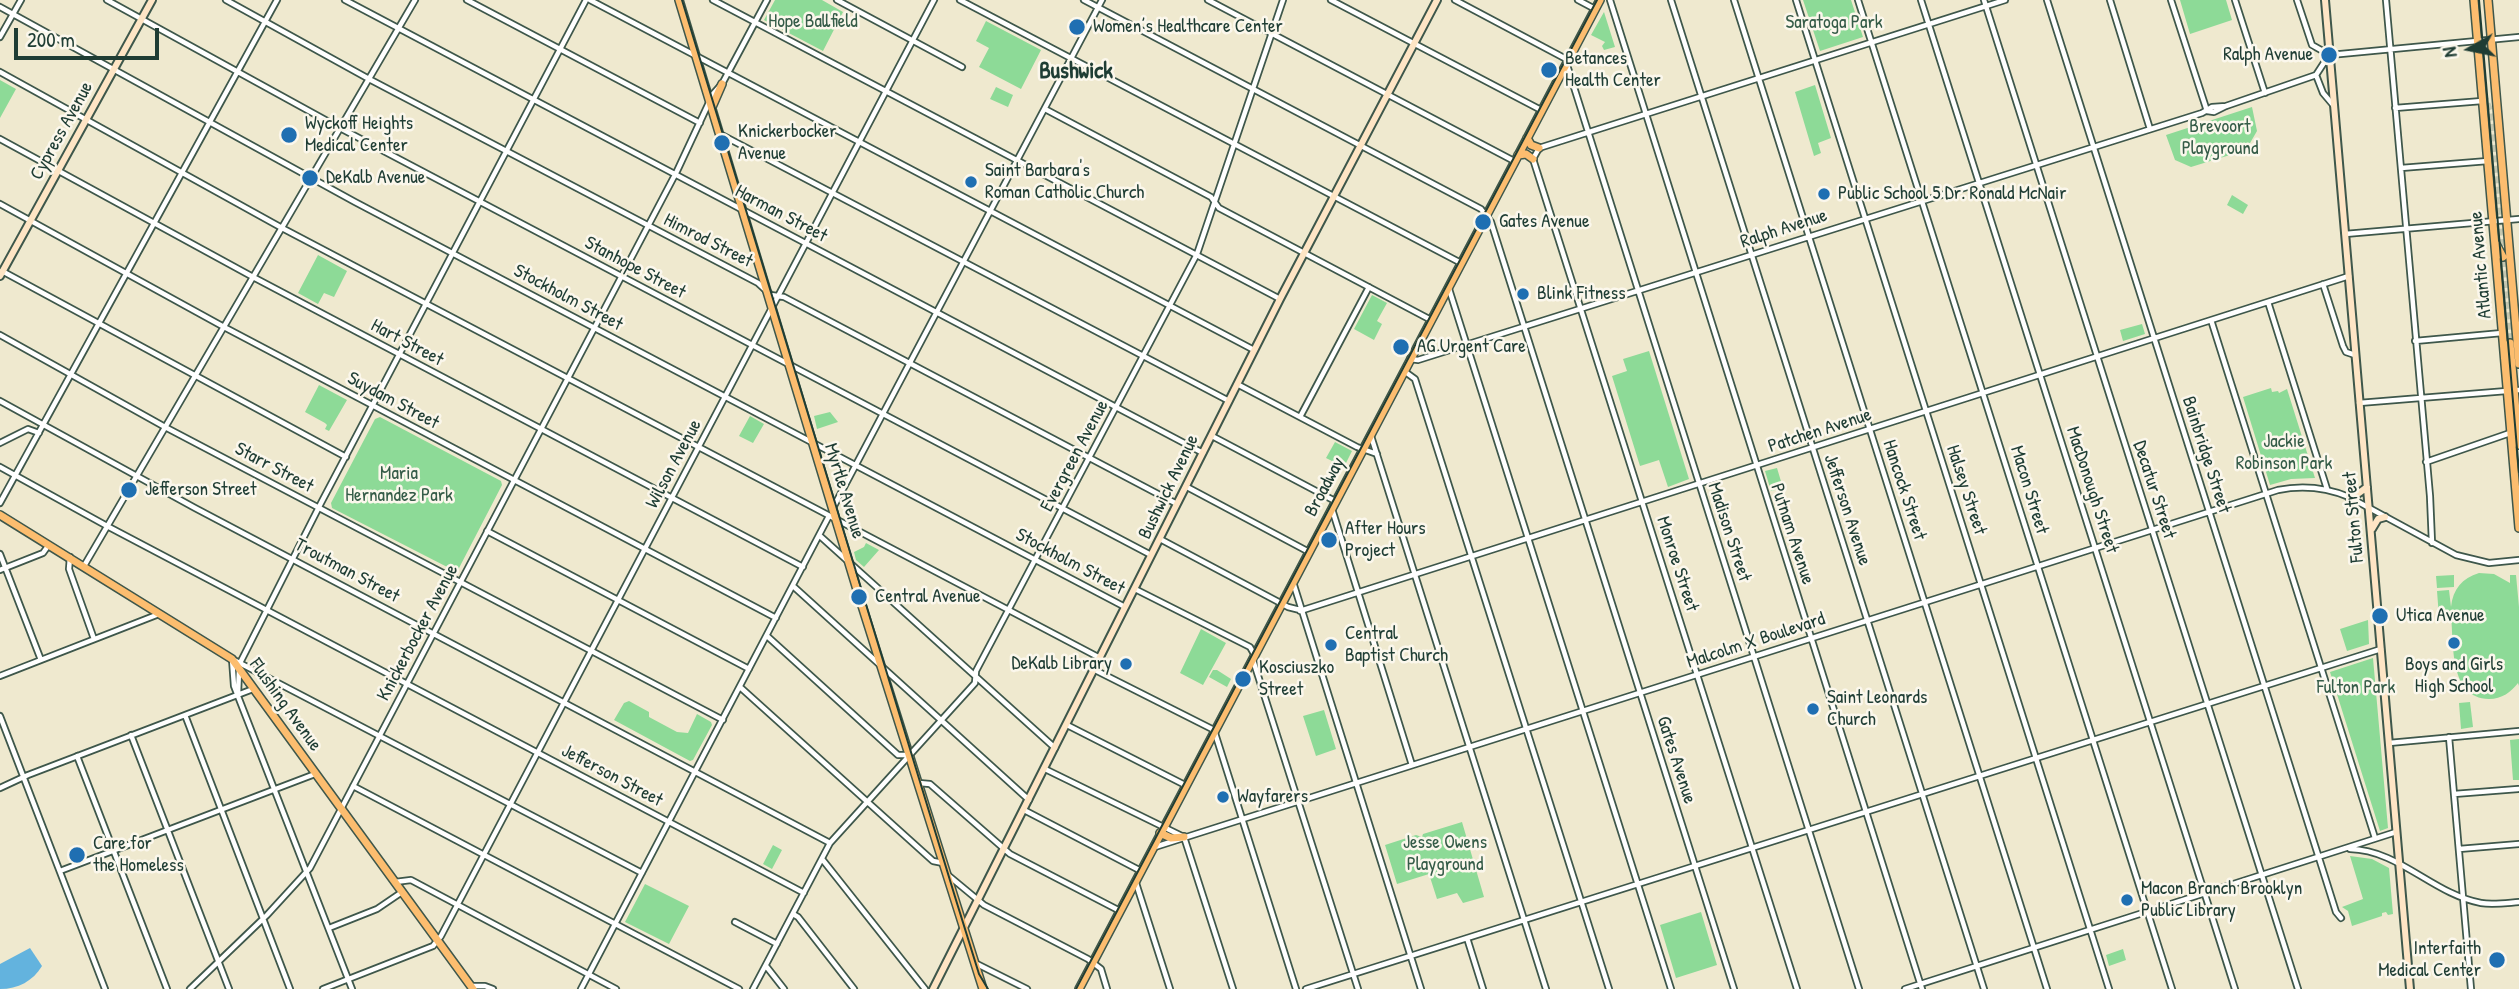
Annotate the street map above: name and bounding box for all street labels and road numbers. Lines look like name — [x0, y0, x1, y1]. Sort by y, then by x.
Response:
street label: Cypress Avenue — [26, 78, 98, 184]
street label: Harman Street — [731, 180, 831, 248]
street label: Ralph Avenue — [1738, 204, 1830, 254]
street label: Himrod Street — [660, 209, 756, 273]
street label: Atlantic Avenue — [2465, 210, 2497, 320]
street label: Stanhope Street — [581, 232, 689, 304]
street label: Stockholm Street — [510, 260, 626, 336]
street label: Hart Street — [367, 314, 447, 372]
street label: Suydam Street — [343, 367, 443, 435]
street label: Bainbridge Street — [2176, 394, 2236, 516]
street label: Evergreen Avenue — [1036, 396, 1114, 516]
street label: Patchen Avenue — [1766, 404, 1874, 458]
street label: Wilson Avenue — [641, 416, 707, 512]
street label: MacDonough Street — [2061, 424, 2123, 556]
street label: Bushwick Avenue — [1134, 431, 1204, 543]
street label: Hancock Street — [1877, 437, 1931, 543]
street label: Starr Street — [231, 438, 317, 498]
street label: Decatur Street — [2127, 438, 2181, 542]
street label: Myrtle Avenue — [819, 441, 869, 541]
street label: Halsey Street — [1941, 442, 1991, 538]
street label: Macon Street — [2005, 443, 2053, 537]
street label: Jefferson Avenue — [1818, 452, 1876, 568]
street label: Broadway — [1300, 454, 1350, 520]
street label: Fulton Street — [2339, 471, 2369, 563]
street label: Madison Street — [1702, 480, 1756, 584]
street label: Putnam Avenue — [1765, 481, 1819, 587]
street label: Monroe Street — [1651, 514, 1703, 614]
street label: Stockholm Street — [1012, 524, 1128, 600]
street label: Troutman Street — [291, 534, 403, 608]
street label: Knickerbocker Avenue — [372, 561, 464, 705]
street label: Malcolm X Boulevard — [1684, 608, 1828, 674]
street label: Flushing Avenue — [244, 654, 326, 756]
street label: Gates Avenue — [1651, 713, 1701, 807]
street label: Jefferson Street — [557, 740, 667, 812]

